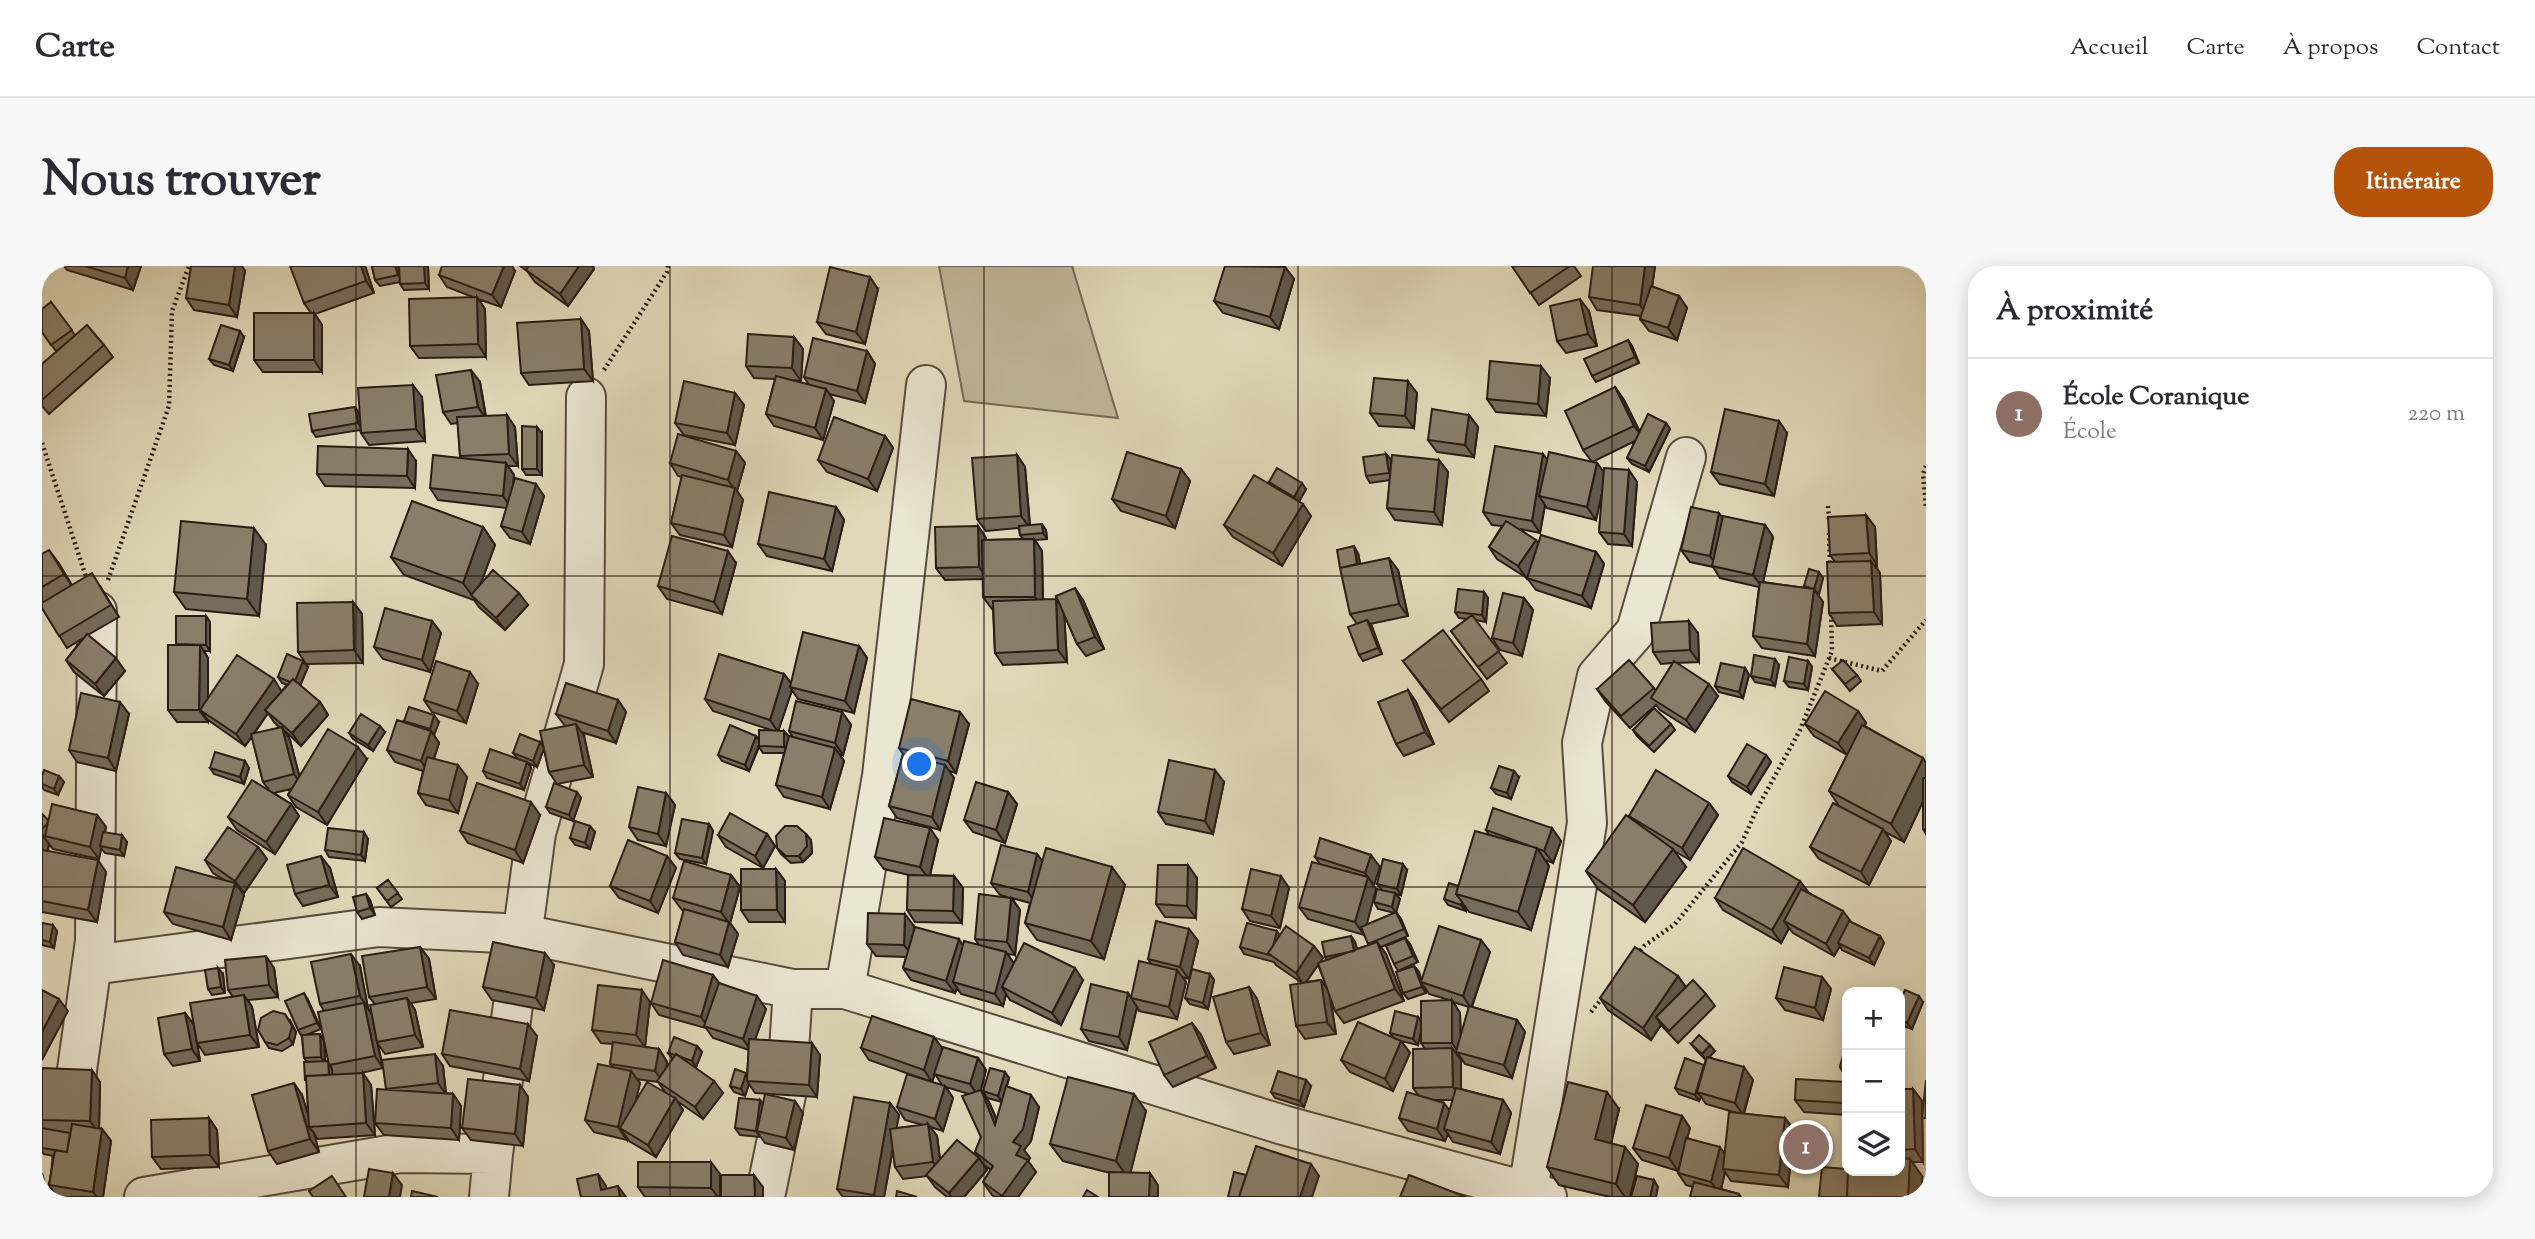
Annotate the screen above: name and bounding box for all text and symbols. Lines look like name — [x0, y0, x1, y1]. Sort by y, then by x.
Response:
text: Carte — [35, 24, 115, 72]
text: Accueil — [2070, 31, 2149, 65]
text: Carte — [2187, 31, 2245, 65]
text: À propos — [2283, 31, 2378, 65]
text: Contact — [2416, 31, 2500, 65]
text: Nous trouver — [42, 147, 321, 217]
button: Itinéraire — [2334, 147, 2493, 217]
text: À proximité — [1996, 290, 2153, 333]
text: École Coranique — [2063, 379, 2249, 416]
text: 1 — [2015, 398, 2023, 431]
text: 220 m — [2407, 398, 2465, 431]
text: École — [2063, 416, 2117, 449]
your location — [902, 747, 936, 781]
map controls — [1842, 987, 1905, 1176]
button: + — [1842, 987, 1905, 1050]
button: − — [1842, 1050, 1905, 1113]
button: layers — [1842, 1113, 1905, 1176]
pin: 1 — [1783, 1121, 1829, 1173]

